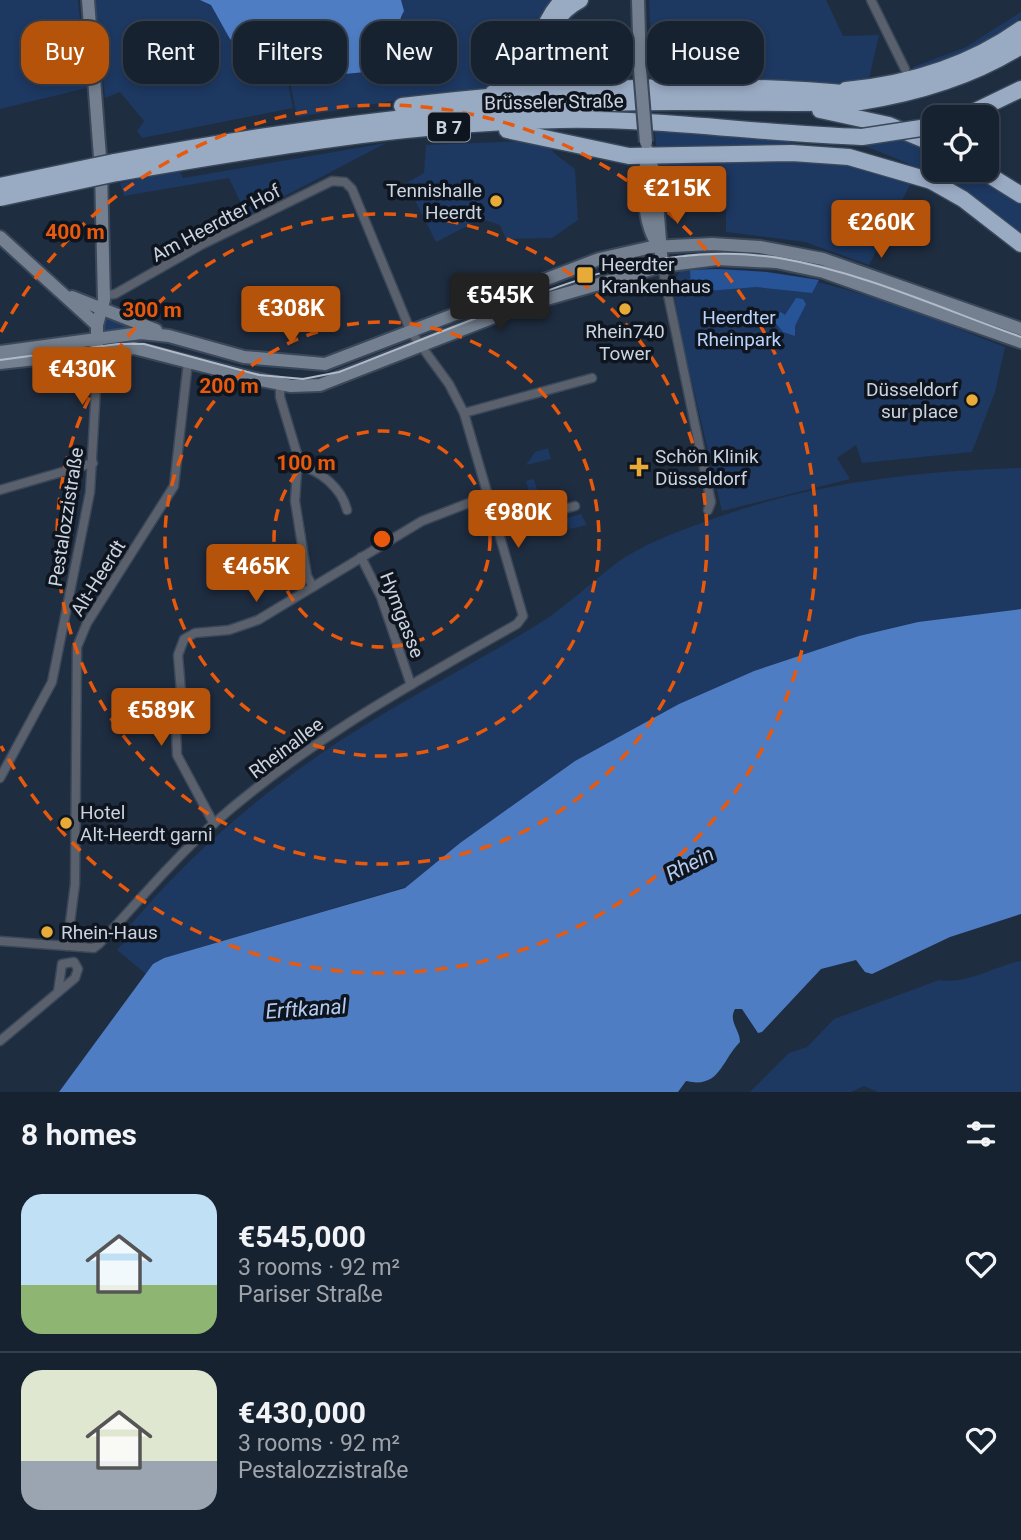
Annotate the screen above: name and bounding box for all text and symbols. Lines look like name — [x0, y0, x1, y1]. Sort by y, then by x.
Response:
chip: Buy — [21, 21, 109, 84]
chip: Rent — [123, 21, 219, 84]
chip: Filters — [233, 21, 347, 84]
chip: New — [361, 21, 457, 84]
chip: Apartment — [471, 21, 633, 84]
chip: House — [647, 21, 764, 84]
street label: Brüsseler Straße — [484, 89, 624, 115]
map controls — [922, 105, 999, 182]
button: locate — [922, 105, 999, 182]
road number: B 7 — [428, 112, 470, 142]
pin: €215K — [628, 166, 726, 226]
text: €215K — [643, 175, 711, 202]
street label: Am Heerdter Hof — [148, 179, 285, 267]
place label: Tennishalle Heerdt — [386, 179, 482, 224]
marker: Tennishalle Heerdt — [488, 193, 504, 209]
pin: €260K — [832, 201, 930, 260]
text: €260K — [847, 209, 915, 236]
text: 400 m — [45, 220, 105, 244]
place label: Heerdter Krankenhaus — [601, 253, 711, 298]
marker: Heerdter Krankenhaus — [575, 265, 595, 285]
pin: €545K — [451, 274, 549, 333]
text: €545K — [466, 282, 534, 309]
pin: €308K — [242, 286, 340, 346]
text: €308K — [257, 295, 325, 322]
text: 300 m — [122, 298, 182, 322]
marker: Rhein740 Tower — [617, 301, 633, 317]
park label: Heerdter Rheinpark — [697, 306, 782, 351]
place label: Rhein740 Tower — [585, 320, 665, 365]
pin: €430K — [33, 348, 131, 407]
text: €430K — [48, 356, 116, 383]
text: 200 m — [199, 374, 259, 398]
place label: Düsseldorf sur place — [866, 378, 958, 423]
marker: Düsseldorf sur place — [964, 392, 980, 408]
place label: Schön Klinik Düsseldorf — [655, 445, 759, 490]
street label: Pestalozzistraße — [44, 446, 88, 588]
text: 100 m — [276, 451, 336, 475]
marker: Schön Klinik Düsseldorf — [629, 457, 649, 477]
pin: €980K — [469, 490, 567, 550]
text: €980K — [484, 499, 552, 526]
centre of rings — [370, 527, 394, 551]
street label: Alt-Heerdt — [66, 536, 130, 620]
pin: €465K — [207, 544, 305, 604]
text: €465K — [222, 553, 290, 580]
street label: Hymgasse — [375, 569, 429, 661]
pin: €589K — [112, 688, 210, 748]
text: €589K — [127, 697, 195, 724]
street label: Rheinallee — [244, 713, 328, 783]
place label: Hotel Alt-Heerdt garni — [80, 801, 213, 846]
marker: Hotel Alt-Heerdt garni — [58, 815, 74, 831]
water label: Rhein — [662, 842, 718, 886]
place label: Rhein-Haus — [61, 921, 158, 944]
marker: Rhein-Haus — [39, 924, 55, 940]
water label: Erftkanal — [265, 994, 348, 1024]
icon: filters — [962, 1115, 1000, 1153]
text: 8 homes — [21, 1117, 137, 1152]
text: €545,000 — [238, 1219, 366, 1254]
icon: home — [77, 1222, 161, 1306]
icon: heart — [962, 1245, 1000, 1283]
text: 3 rooms · 92 m² — [238, 1254, 400, 1281]
text: Pariser Straße — [238, 1281, 383, 1308]
text: €430,000 — [238, 1395, 366, 1430]
icon: home — [77, 1398, 161, 1482]
icon: heart — [962, 1421, 1000, 1459]
text: 3 rooms · 92 m² — [238, 1430, 400, 1457]
text: Pestalozzistraße — [238, 1457, 409, 1484]

